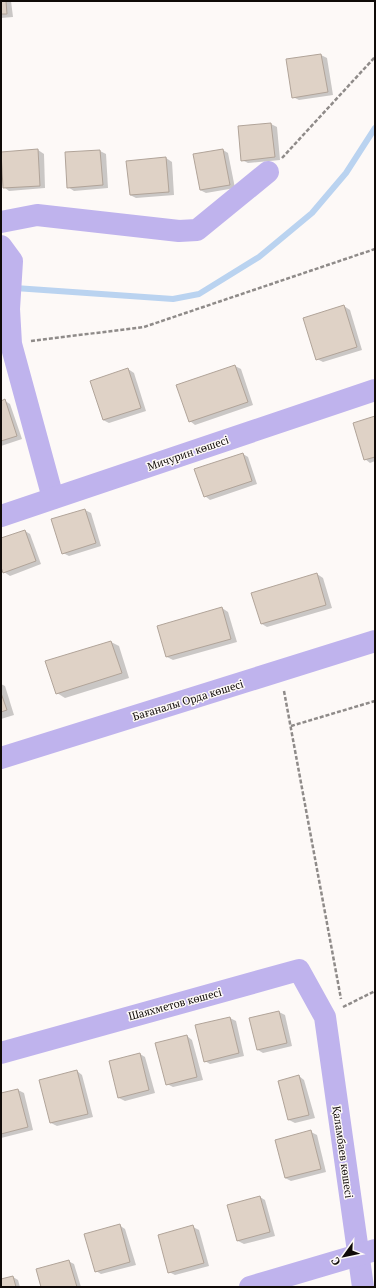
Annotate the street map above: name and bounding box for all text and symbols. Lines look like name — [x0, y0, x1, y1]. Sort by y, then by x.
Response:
street label: Мичурин көшесі — [145, 432, 231, 474]
street label: Бағаналы Орда көшесі — [131, 676, 245, 724]
street label: Шаяхметов көшесі — [127, 985, 223, 1023]
street label: Қаламбаев көшесі — [330, 1105, 356, 1199]
north arrow — [324, 1236, 364, 1276]
text: С — [328, 1255, 343, 1268]

